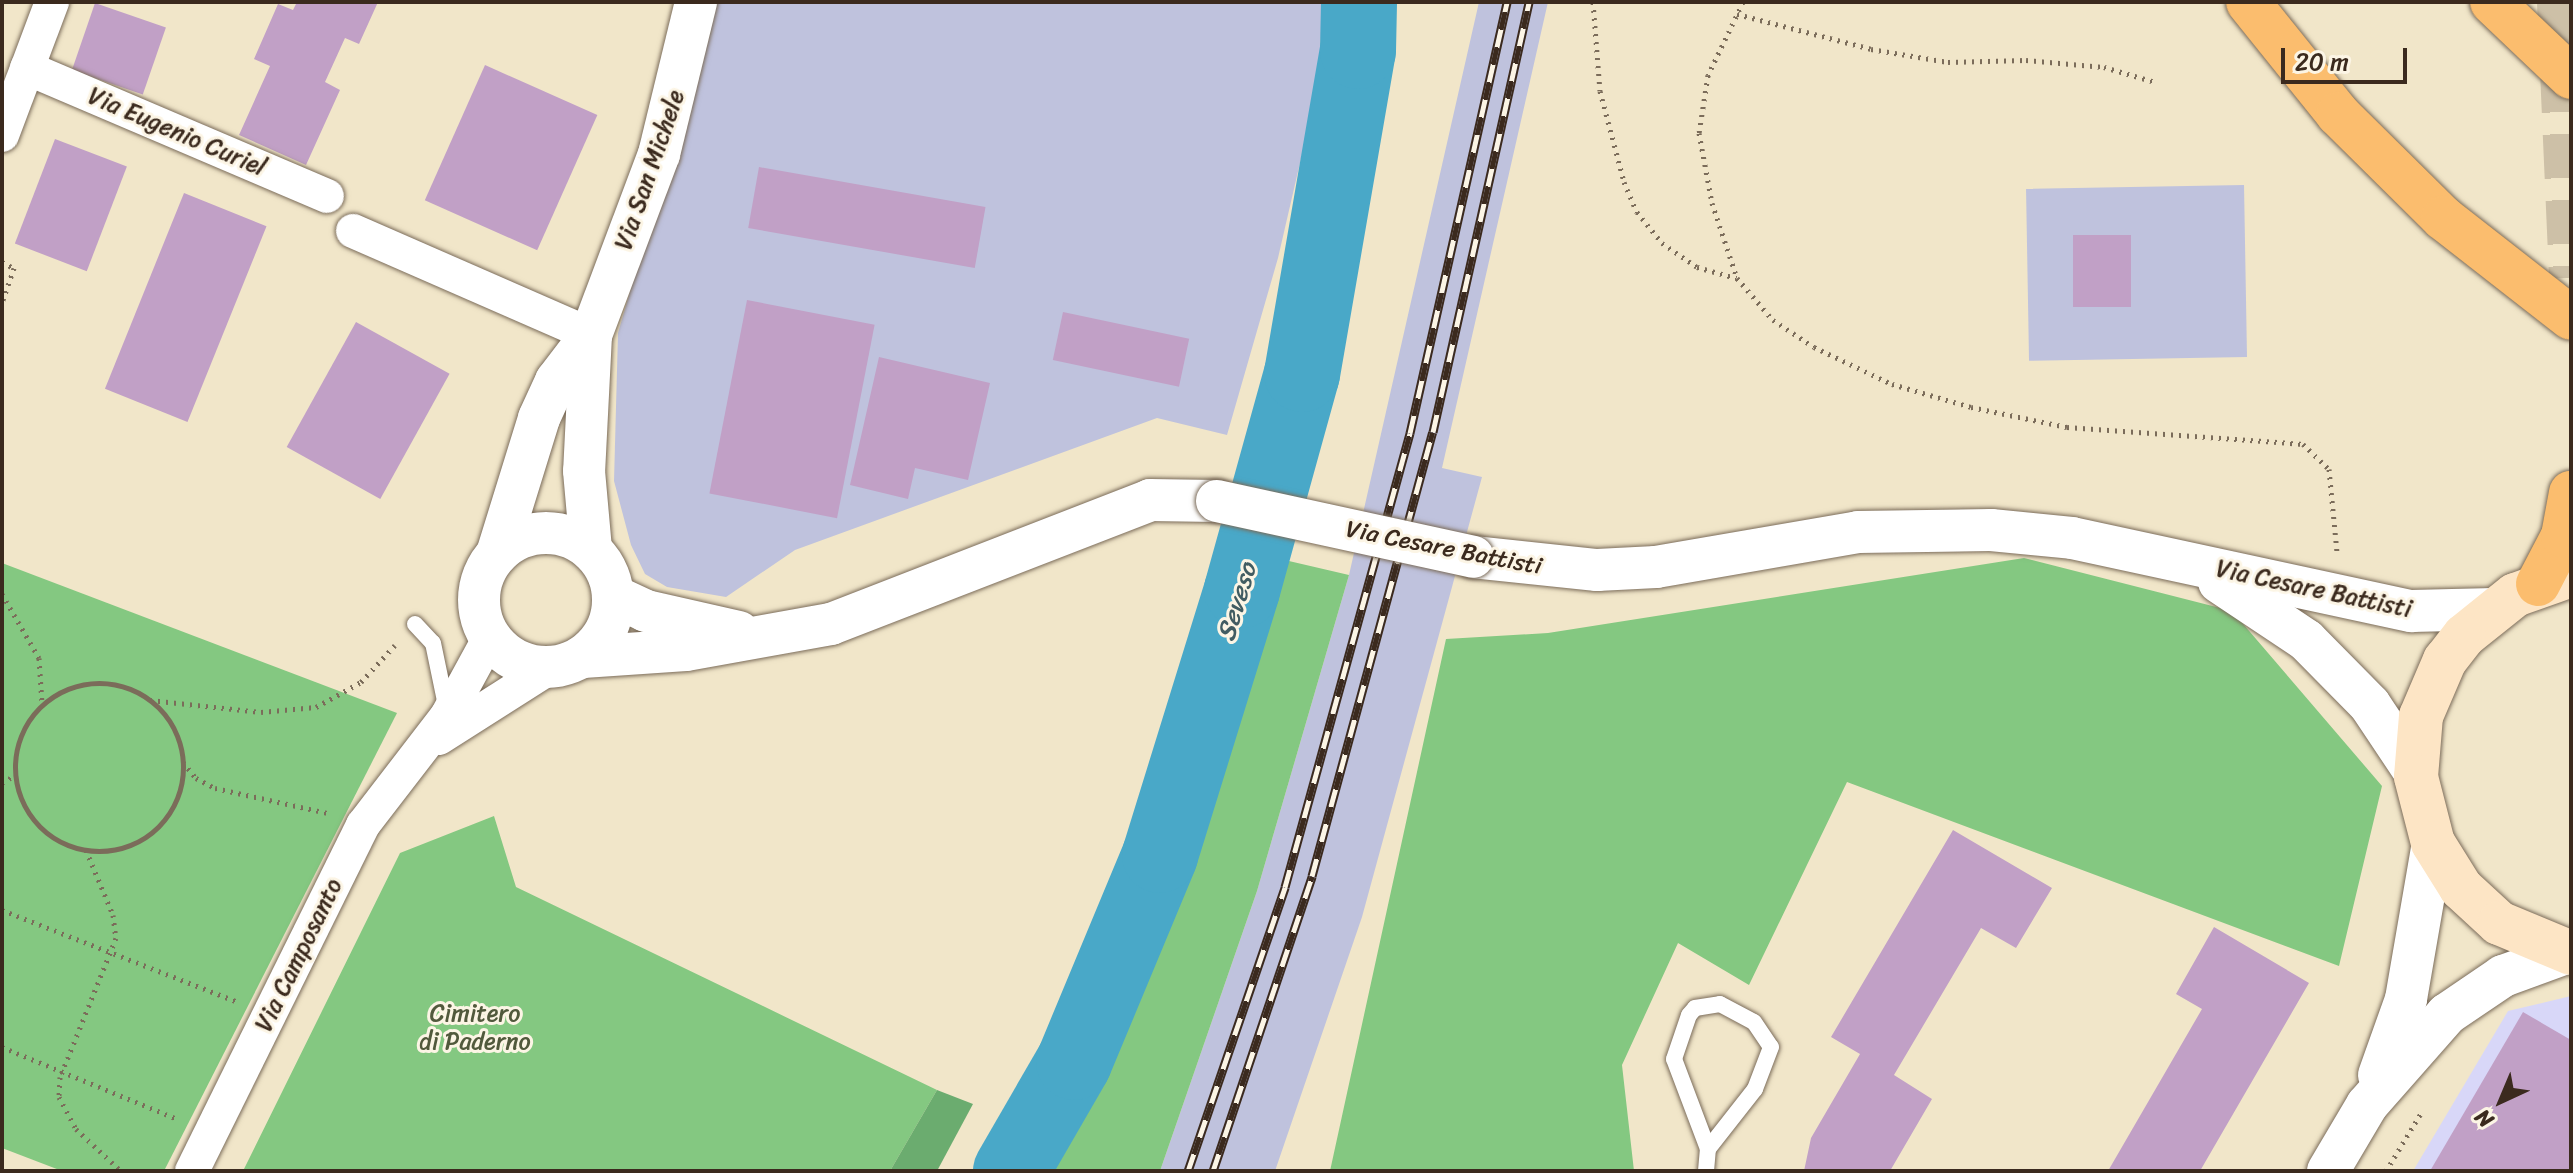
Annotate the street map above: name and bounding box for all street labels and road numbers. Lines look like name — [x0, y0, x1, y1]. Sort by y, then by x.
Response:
street label: Via Eugenio Curiel — [84, 82, 270, 182]
street label: Via San Michele — [609, 86, 691, 254]
street label: Via Cesare Battisti — [1344, 515, 1544, 581]
street label: Via Cesare Battisti — [2214, 554, 2414, 624]
street label: Via Camposanto — [249, 874, 349, 1036]

